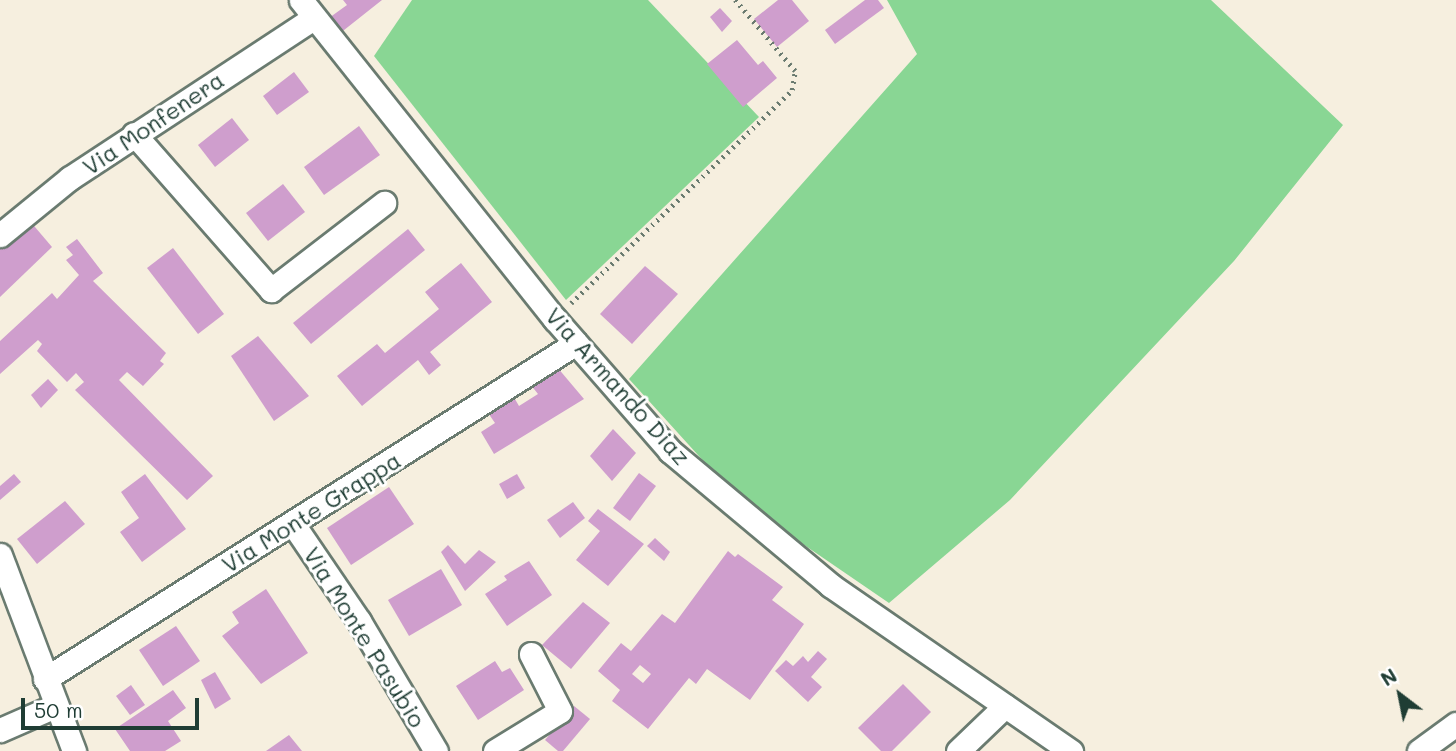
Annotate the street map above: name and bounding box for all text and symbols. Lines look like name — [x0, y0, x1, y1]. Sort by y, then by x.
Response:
street label: Via Monfenera — [77, 66, 229, 180]
street label: Via Armando Diaz — [540, 302, 696, 470]
street label: Via Monte Grappa — [217, 446, 405, 578]
street label: Via Monte Pasubio — [298, 542, 432, 732]
north arrow — [1365, 660, 1435, 730]
text: N — [1376, 662, 1401, 691]
scale bar — [24, 684, 203, 728]
text: 50 m — [34, 696, 83, 723]

